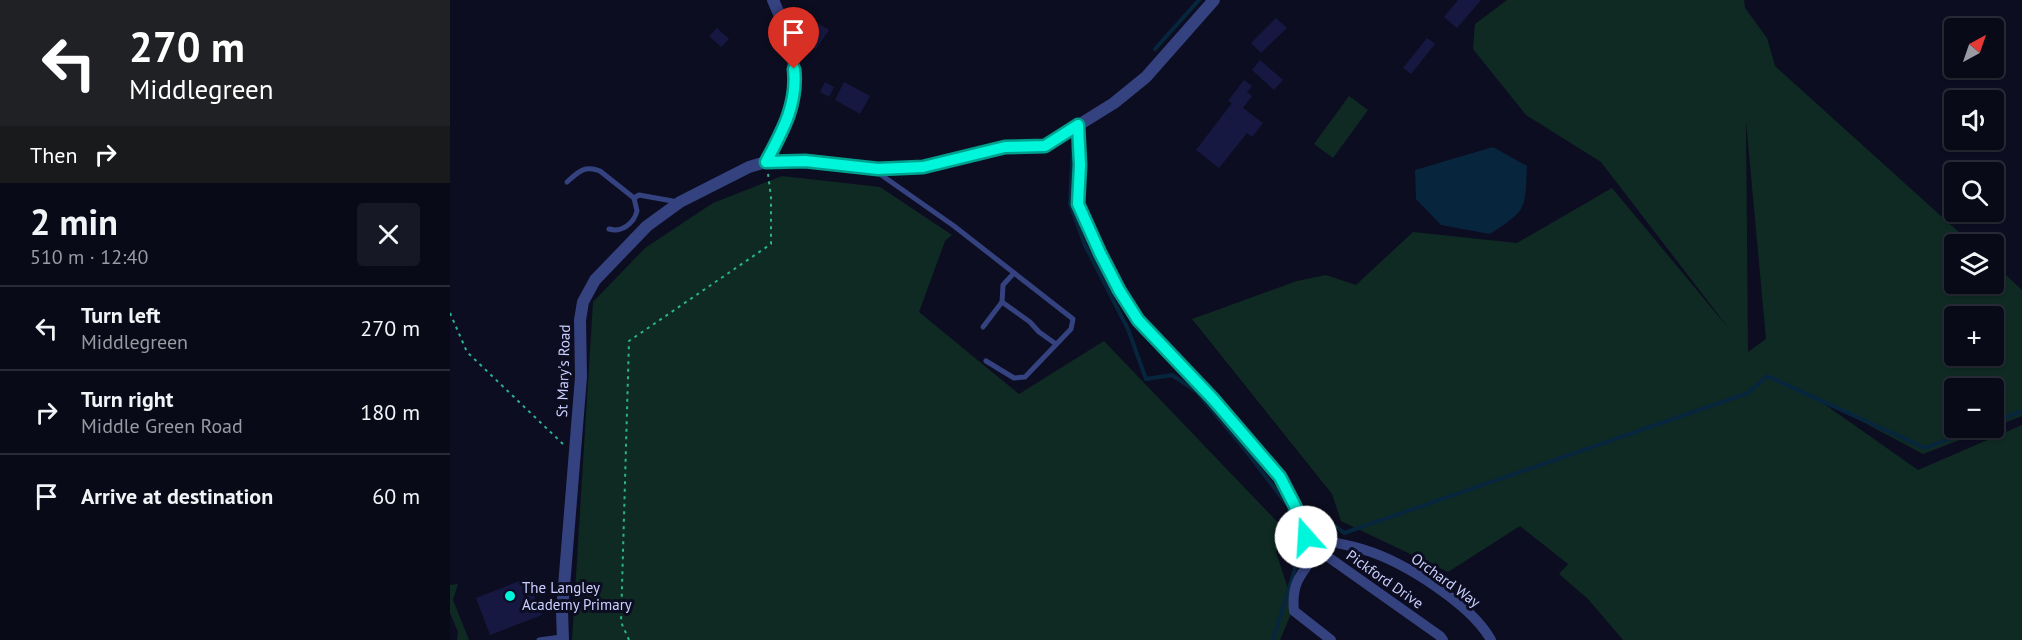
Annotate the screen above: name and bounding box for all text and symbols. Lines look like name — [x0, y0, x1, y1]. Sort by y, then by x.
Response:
pin — [768, 7, 819, 69]
icon: arrive — [777, 16, 810, 49]
north arrow — [1944, 18, 2004, 78]
map controls — [1944, 18, 2004, 438]
text: 270 m — [129, 19, 245, 74]
icon: left — [30, 24, 108, 102]
text: Middlegreen — [129, 72, 274, 106]
button: sound — [1944, 90, 2004, 150]
icon: right — [89, 138, 122, 171]
text: Then — [30, 141, 77, 169]
button: search — [1944, 162, 2004, 222]
text: 2 min — [30, 198, 118, 245]
button: close — [357, 203, 420, 266]
button: layers — [1944, 234, 2004, 294]
text: 510 m · 12:40 — [30, 244, 148, 270]
text: Turn left — [81, 301, 161, 329]
button: + — [1944, 306, 2004, 366]
icon: left — [30, 312, 63, 345]
text: 270 m — [360, 314, 420, 342]
street label: St Mary's Road — [552, 324, 574, 418]
text: Middlegreen — [81, 329, 188, 355]
button: − — [1944, 378, 2004, 438]
text: Turn right — [81, 385, 173, 413]
icon: right — [30, 396, 63, 429]
text: 180 m — [360, 398, 420, 426]
text: Middle Green Road — [81, 413, 243, 439]
icon: arrive — [30, 480, 63, 513]
text: Arrive at destination — [81, 482, 273, 510]
text: 60 m — [372, 482, 420, 510]
position arrow — [1274, 505, 1338, 569]
street label: Pickford Drive — [1343, 545, 1427, 613]
street label: Orchard Way — [1408, 549, 1484, 611]
place label: The Langley Academy Primary — [522, 578, 632, 614]
marker: The Langley Academy Primary — [503, 589, 517, 603]

